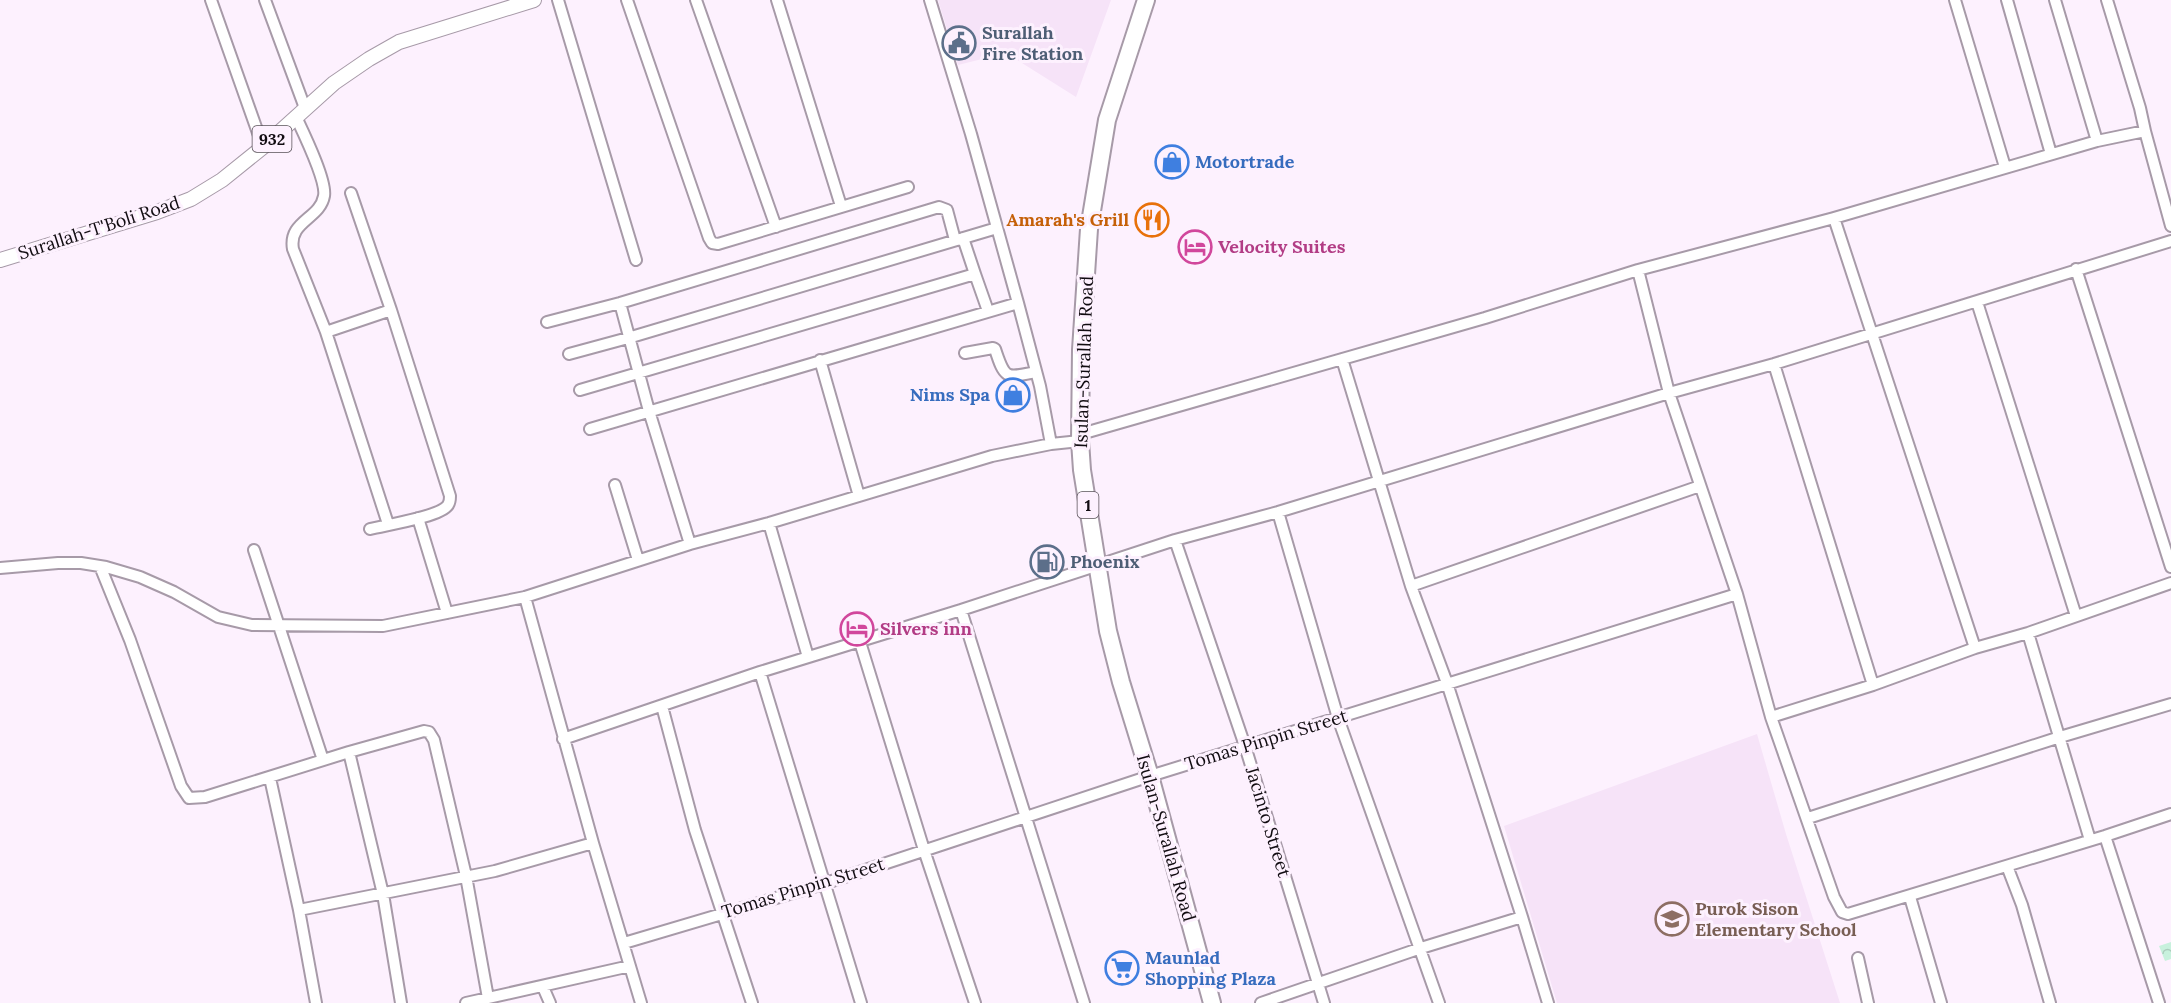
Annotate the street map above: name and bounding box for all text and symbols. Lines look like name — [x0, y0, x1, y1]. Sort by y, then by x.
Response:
place label: Surallah Fire Station — [982, 21, 1084, 65]
public building icon: Surallah Fire Station — [941, 25, 977, 61]
road number: 932 — [252, 126, 292, 152]
shop icon: Motortrade — [1154, 144, 1190, 180]
place label: Motortrade — [1195, 150, 1295, 173]
street label: Surallah-T'Boli Road — [15, 190, 183, 265]
restaurant icon: Amarah's Grill — [1134, 202, 1170, 238]
place label: Amarah's Grill — [1006, 208, 1129, 231]
hotel icon: Velocity Suites — [1177, 229, 1213, 265]
place label: Velocity Suites — [1218, 235, 1346, 258]
street label: Isulan-Surallah Road — [1069, 275, 1098, 449]
shop icon: Nims Spa — [995, 377, 1031, 413]
place label: Nims Spa — [910, 383, 991, 406]
road number: 1 — [1078, 492, 1098, 518]
fuel station icon: Phoenix — [1029, 544, 1065, 580]
place label: Phoenix — [1070, 550, 1140, 573]
hotel icon: Silvers inn — [839, 611, 875, 647]
place label: Silvers inn — [880, 617, 973, 640]
street label: Tomas Pinpin Street — [1182, 704, 1350, 775]
street label: Isulan-Surallah Road — [1132, 752, 1201, 924]
street label: Jacinto Street — [1240, 763, 1296, 880]
street label: Tomas Pinpin Street — [719, 852, 887, 923]
place label: Purok Sison Elementary School — [1695, 897, 1857, 941]
school or university icon: Purok Sison Elementary School — [1654, 901, 1690, 937]
place label: Maunlad Shopping Plaza — [1145, 946, 1276, 990]
supermarket icon: Maunlad Shopping Plaza — [1104, 950, 1140, 986]

